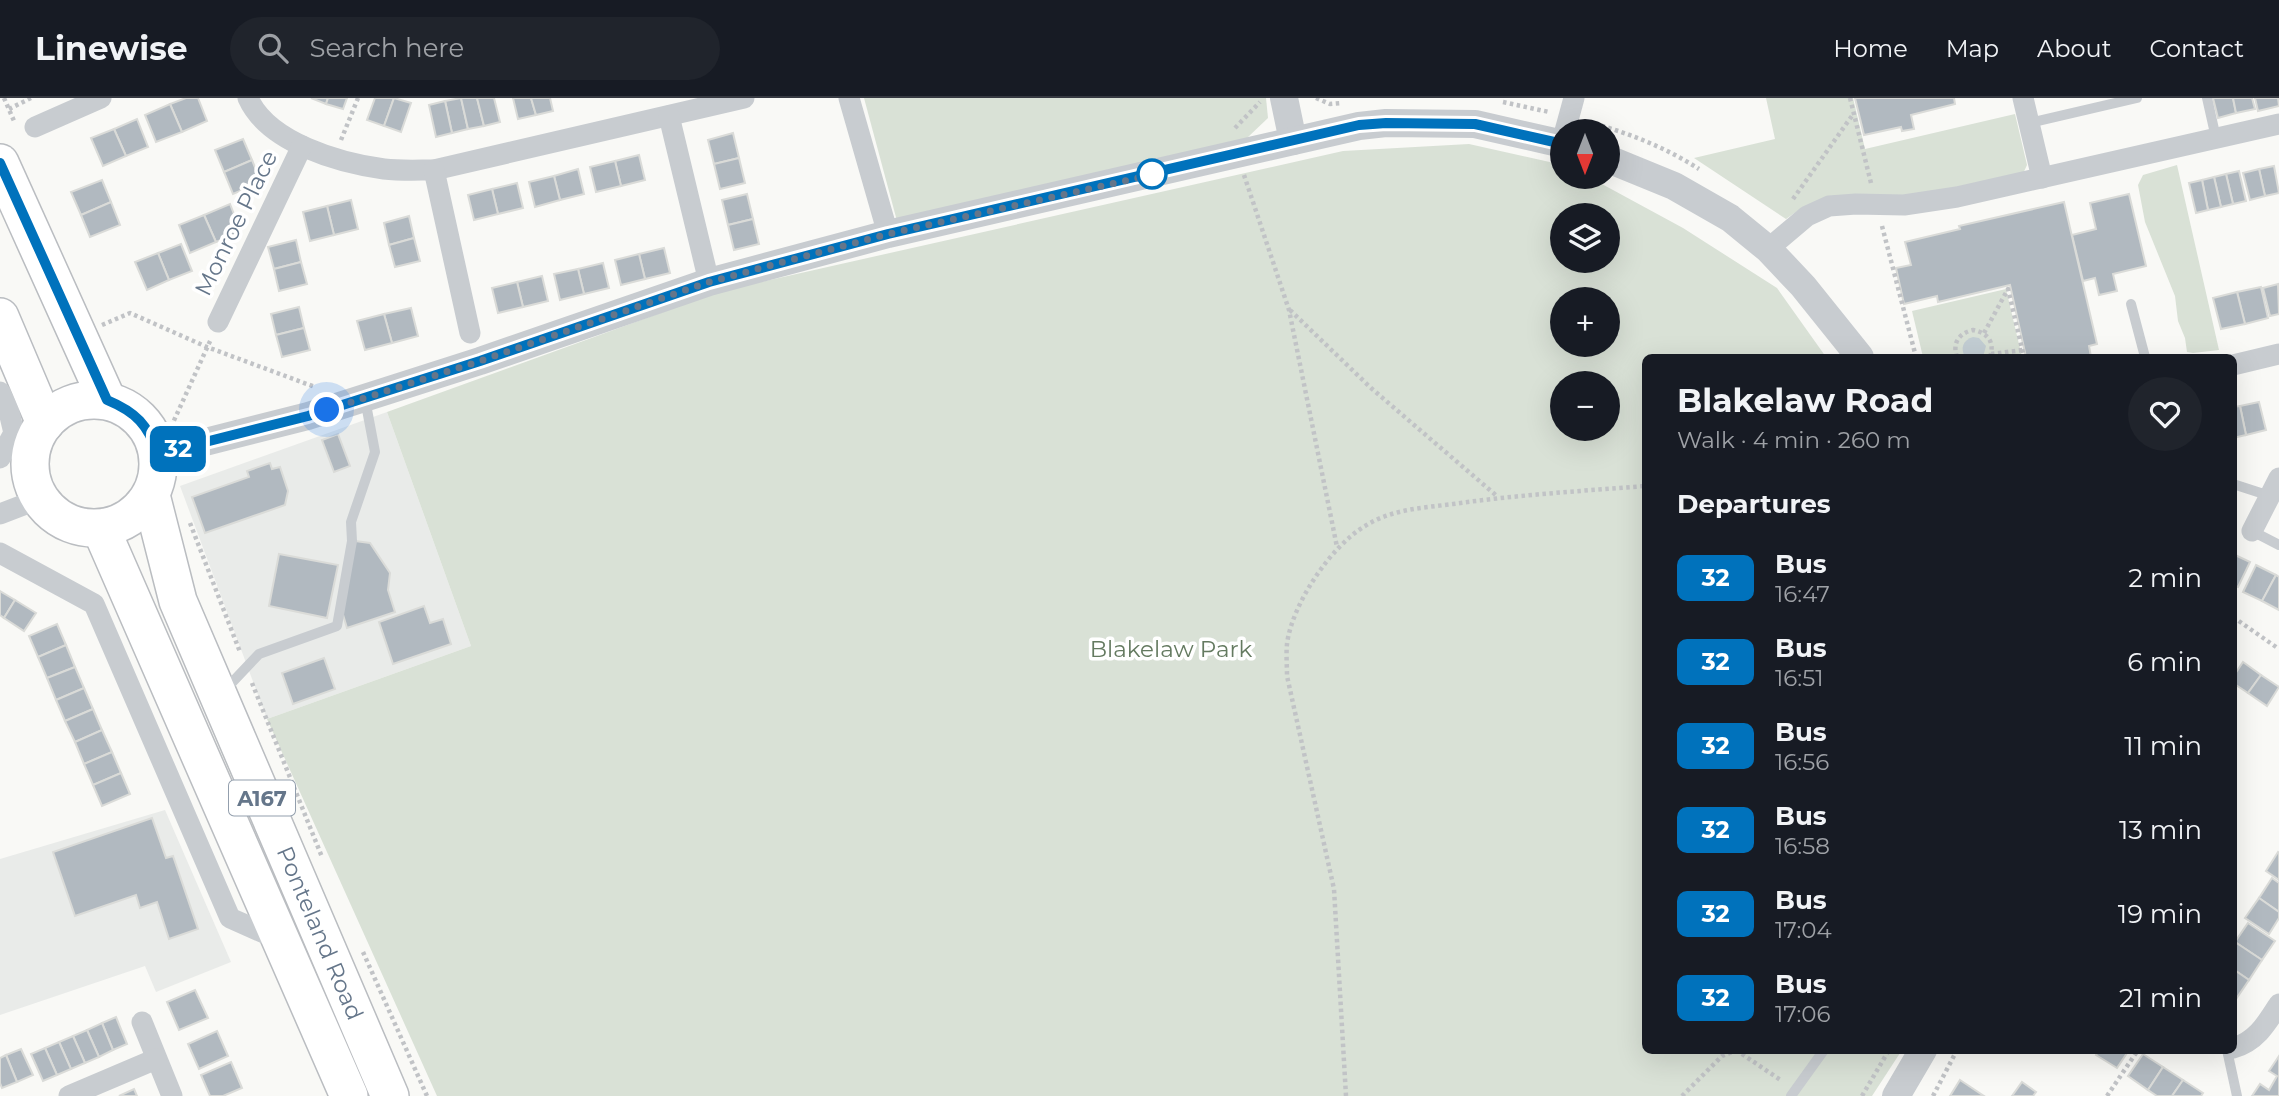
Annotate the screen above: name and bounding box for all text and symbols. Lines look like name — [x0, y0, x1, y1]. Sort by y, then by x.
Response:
search box — [230, 17, 720, 80]
text: Linewise — [35, 28, 188, 68]
icon: search — [254, 29, 292, 67]
text: Search here — [310, 32, 464, 64]
text: Home — [1833, 34, 1908, 63]
text: Map — [1946, 34, 1999, 63]
text: About — [2037, 34, 2111, 63]
text: Contact — [2149, 34, 2244, 63]
north arrow — [1550, 119, 1620, 189]
map controls — [1550, 119, 1620, 441]
street label: Monroe Place — [189, 146, 283, 300]
unlabelled marker — [1137, 159, 1167, 189]
button: layers — [1550, 203, 1620, 273]
button: + — [1550, 287, 1620, 357]
button: − — [1550, 371, 1620, 441]
button: heart — [2128, 377, 2202, 451]
text: Blakelaw Road — [1677, 380, 1933, 420]
your location — [309, 392, 344, 427]
line badge: 32 — [146, 426, 210, 472]
text: Walk · 4 min · 260 m — [1677, 426, 1911, 454]
text: 32 — [164, 434, 192, 463]
text: Departures — [1677, 488, 1831, 520]
text: Bus — [1775, 548, 1827, 580]
text: 2 min — [2128, 562, 2202, 594]
text: 32 — [1701, 563, 1730, 592]
text: 16:47 — [1775, 580, 1830, 608]
text: Bus — [1775, 632, 1827, 664]
park label: Blakelaw Park — [1090, 635, 1253, 663]
text: 6 min — [2127, 646, 2202, 678]
text: 32 — [1701, 647, 1730, 676]
text: 16:51 — [1775, 664, 1824, 692]
text: Bus — [1775, 716, 1827, 748]
text: 11 min — [2124, 730, 2202, 762]
text: 32 — [1701, 731, 1730, 760]
text: 16:56 — [1775, 748, 1829, 776]
road number: A167 — [229, 780, 295, 816]
text: Bus — [1775, 800, 1827, 832]
text: 13 min — [2119, 814, 2202, 846]
text: 32 — [1701, 815, 1730, 844]
text: 16:58 — [1775, 832, 1830, 860]
street label: Ponteland Road — [271, 842, 369, 1024]
text: Bus — [1775, 884, 1827, 916]
text: 19 min — [2118, 898, 2202, 930]
text: 32 — [1701, 899, 1730, 928]
text: 17:04 — [1775, 916, 1832, 944]
text: Bus — [1775, 968, 1827, 1000]
text: 21 min — [2119, 982, 2202, 1014]
text: 32 — [1701, 983, 1730, 1012]
text: 17:06 — [1775, 1000, 1831, 1028]

